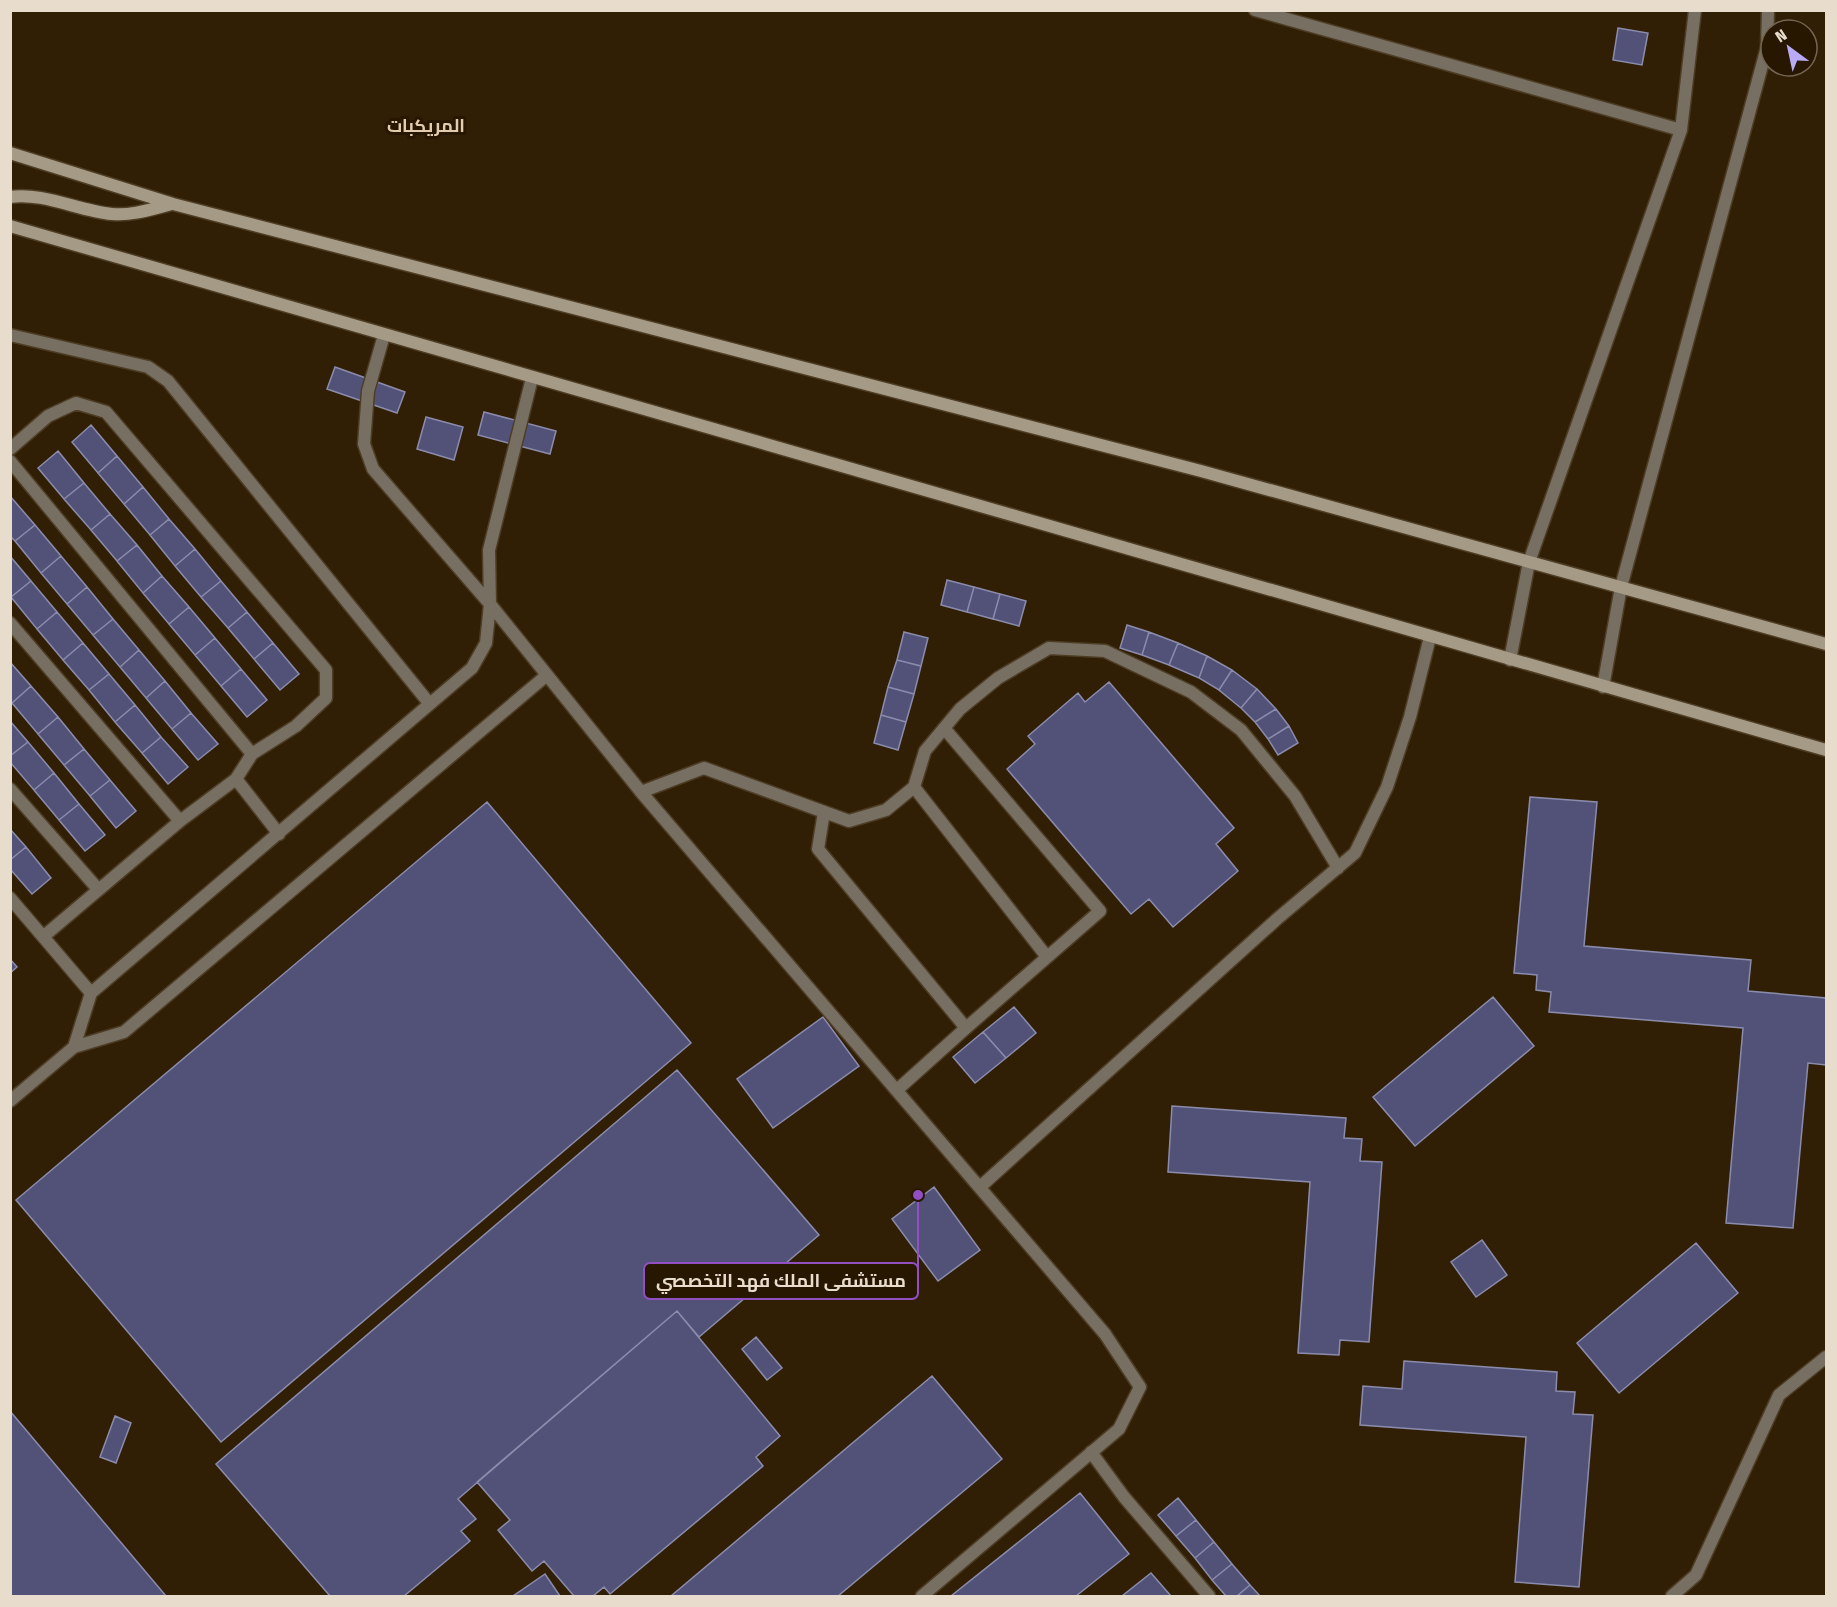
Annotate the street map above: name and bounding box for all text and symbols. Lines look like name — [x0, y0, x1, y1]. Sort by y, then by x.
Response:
north arrow — [1759, 18, 1819, 78]
text: N — [1772, 25, 1790, 46]
district label: المريكبات — [387, 115, 465, 137]
callout: مستشفى الملك فهد التخصصي — [644, 1263, 918, 1299]
text: مستشفى الملك فهد التخصصي — [656, 1270, 906, 1295]

